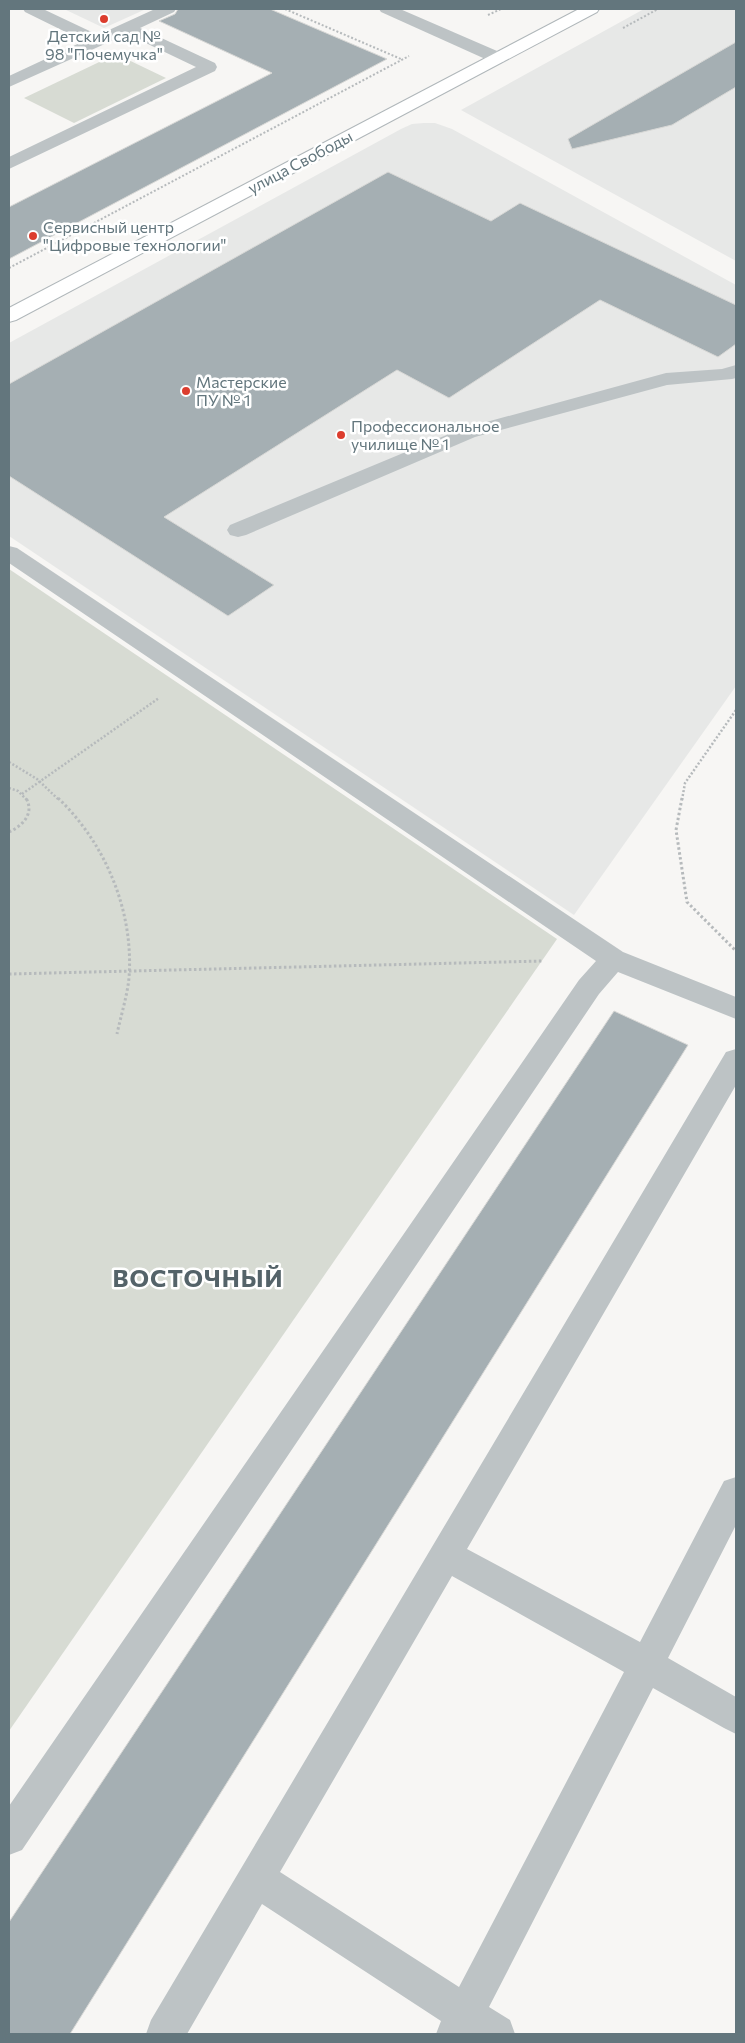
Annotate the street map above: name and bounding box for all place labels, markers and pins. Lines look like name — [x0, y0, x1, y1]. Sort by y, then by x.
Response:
marker: Детский сад № 98 "Почемучка" — [98, 13, 110, 25]
place label: Детский сад № 98 "Почемучка" — [45, 26, 163, 63]
place label: Сервисный центр "Цифровые технологии" — [43, 217, 227, 254]
marker: Сервисный центр "Цифровые технологии" — [27, 230, 39, 242]
place label: Мастерские ПУ № 1 — [196, 372, 287, 409]
marker: Мастерские ПУ № 1 — [180, 385, 192, 397]
place label: Профессиональное училище № 1 — [351, 416, 499, 453]
marker: Профессиональное училище № 1 — [335, 429, 347, 441]

